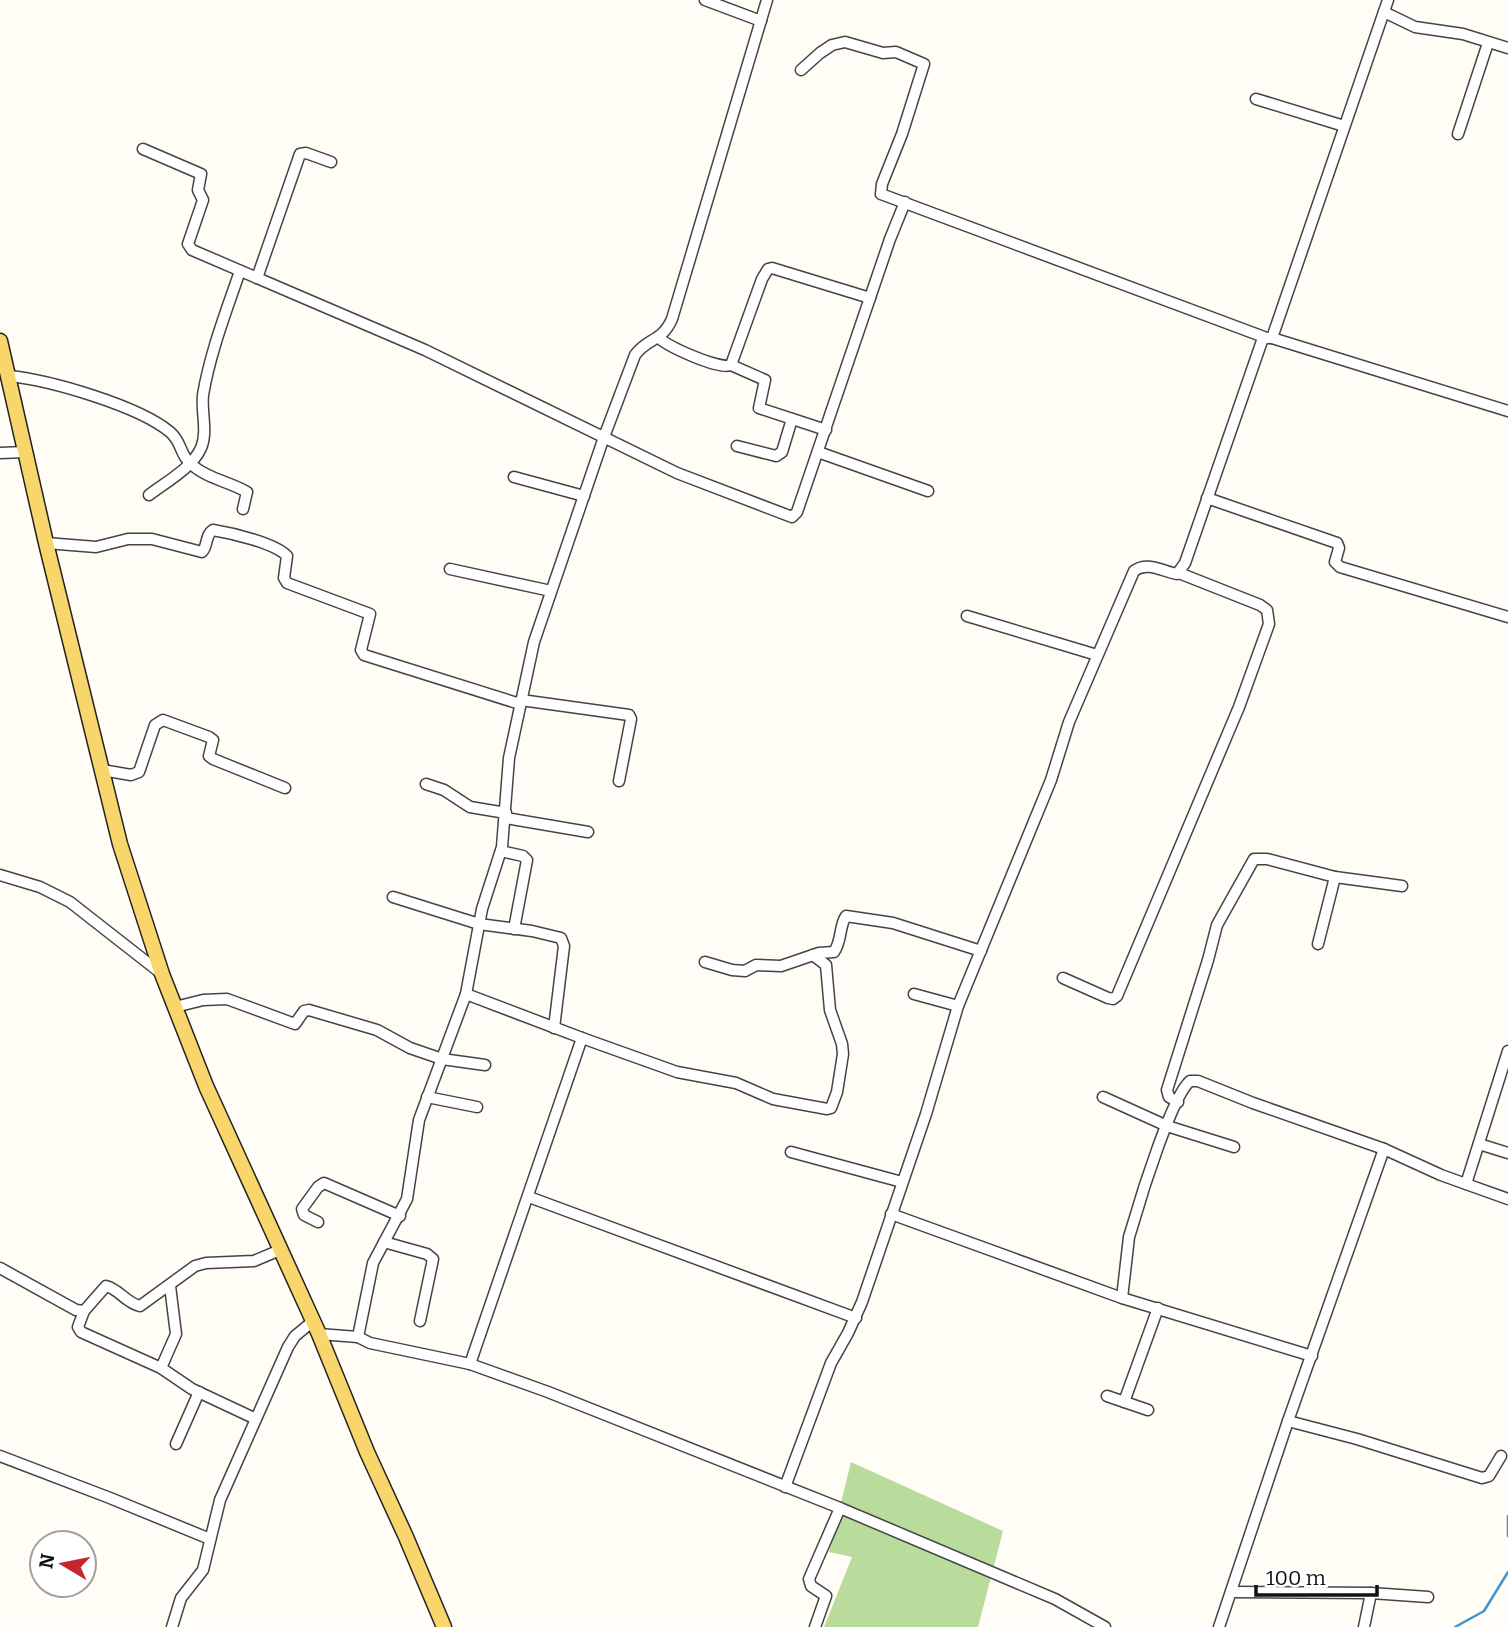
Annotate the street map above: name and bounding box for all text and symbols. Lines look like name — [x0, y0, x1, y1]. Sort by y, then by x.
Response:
north arrow — [28, 1529, 98, 1599]
text: N — [34, 1552, 59, 1570]
scale bar — [1256, 1554, 1377, 1598]
text: 100 m — [1266, 1565, 1326, 1591]

